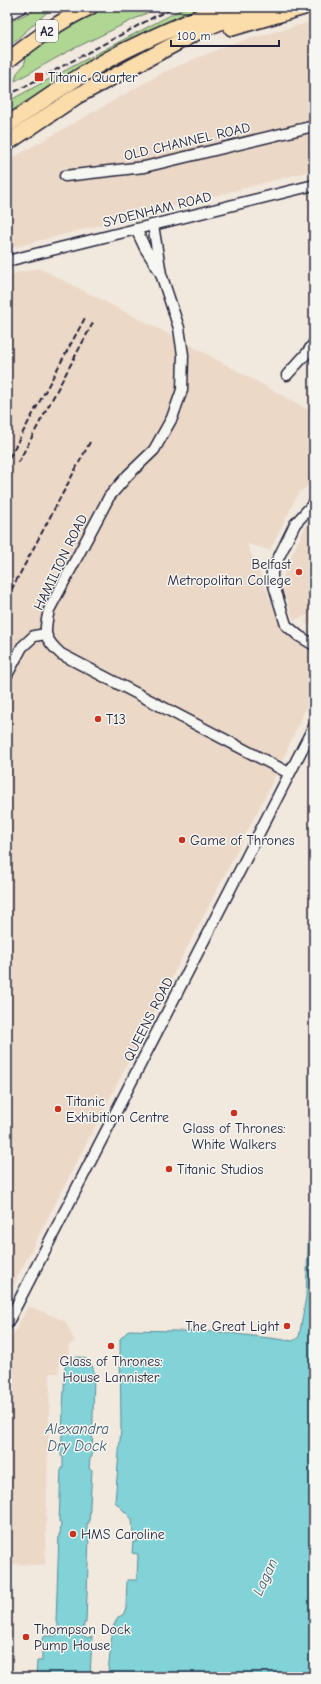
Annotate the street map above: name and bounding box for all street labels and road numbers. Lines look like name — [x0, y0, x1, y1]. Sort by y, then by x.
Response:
road number: A2 — [36, 20, 58, 42]
street label: OLD CHANNEL ROAD — [122, 119, 252, 164]
street label: SYDENHAM ROAD — [101, 188, 213, 231]
street label: HAMILTON ROAD — [30, 511, 91, 613]
street label: QUEENS ROAD — [120, 974, 177, 1064]

